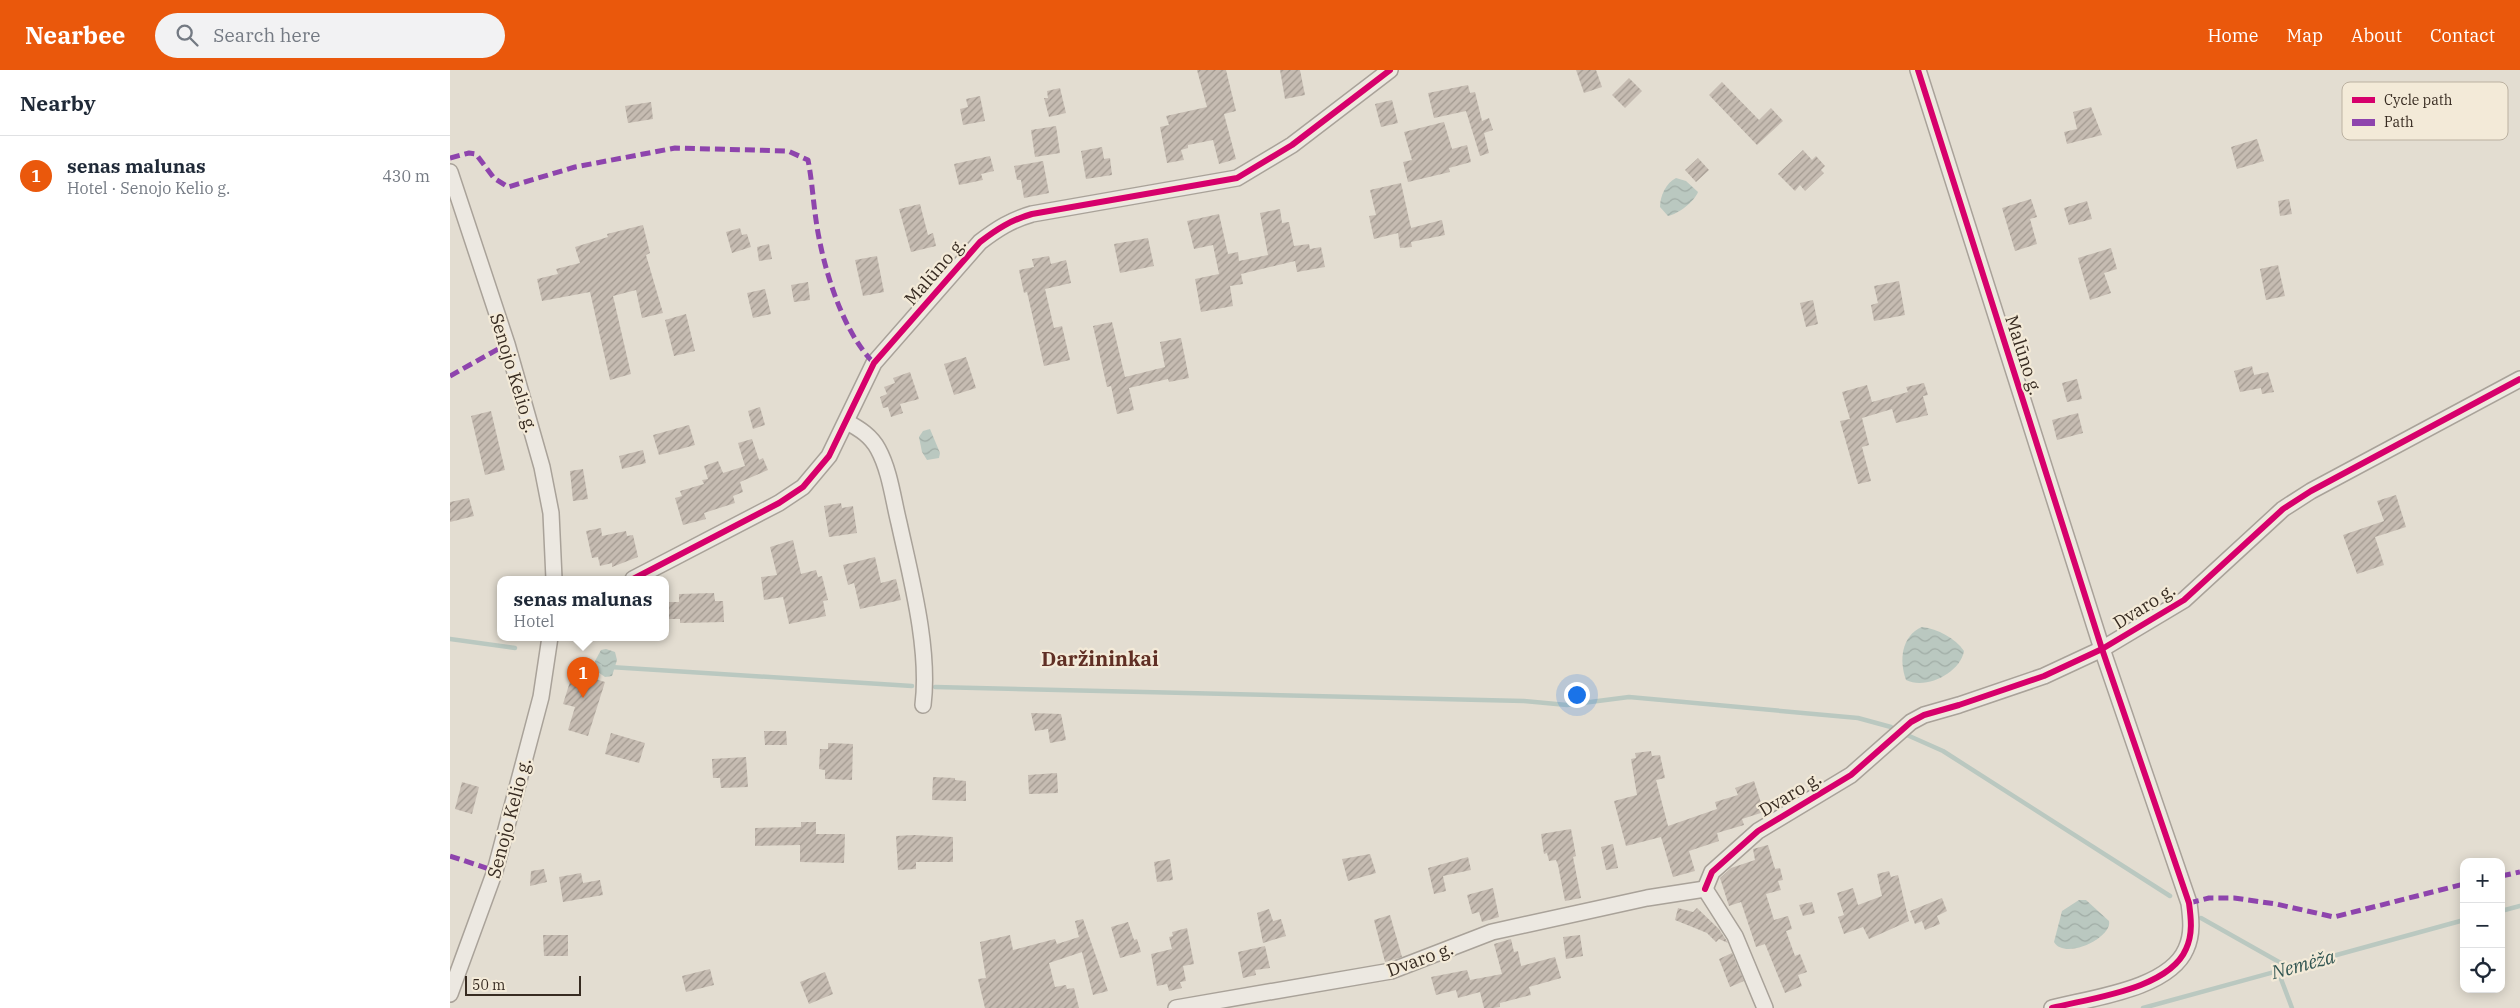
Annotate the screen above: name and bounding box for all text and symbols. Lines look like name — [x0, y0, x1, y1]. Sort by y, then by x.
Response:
search box — [155, 13, 505, 58]
text: Nearbee — [25, 19, 125, 51]
icon: search — [173, 21, 201, 49]
text: Search here — [213, 23, 320, 47]
text: Home — [2207, 24, 2259, 47]
text: Map — [2287, 24, 2323, 47]
text: About — [2351, 24, 2402, 47]
text: Contact — [2430, 24, 2495, 47]
legend — [2342, 82, 2508, 140]
text: Nearby — [20, 89, 96, 117]
text: Cycle path — [2384, 91, 2453, 109]
text: Path — [2384, 113, 2414, 131]
text: senas malunas — [67, 154, 206, 178]
text: 1 — [31, 166, 41, 186]
text: 430 m — [382, 166, 430, 186]
text: Hotel · Senojo Kelio g. — [67, 178, 230, 198]
street label: Malūno g. — [899, 232, 971, 310]
street label: Senojo Kelio g. — [485, 310, 543, 436]
street label: Malūno g. — [2000, 312, 2048, 398]
popup — [497, 576, 669, 641]
street label: Dvaro g. — [2109, 578, 2179, 634]
text: senas malunas — [514, 587, 652, 611]
text: Hotel — [514, 611, 554, 631]
district label: Daržininkai — [1041, 645, 1159, 672]
pin: 1 — [567, 657, 599, 698]
your location — [1564, 682, 1590, 708]
street label: Senojo Kelio g. — [482, 755, 536, 881]
street label: Dvaro g. — [1754, 766, 1826, 822]
map controls — [2460, 858, 2505, 993]
button: + — [2460, 858, 2505, 903]
button: − — [2460, 903, 2505, 948]
street label: Dvaro g. — [1384, 936, 1456, 982]
water label: Nemėža — [2268, 944, 2338, 984]
button: locate — [2460, 948, 2505, 993]
scale bar — [465, 973, 581, 996]
text: 50 m — [472, 976, 505, 994]

